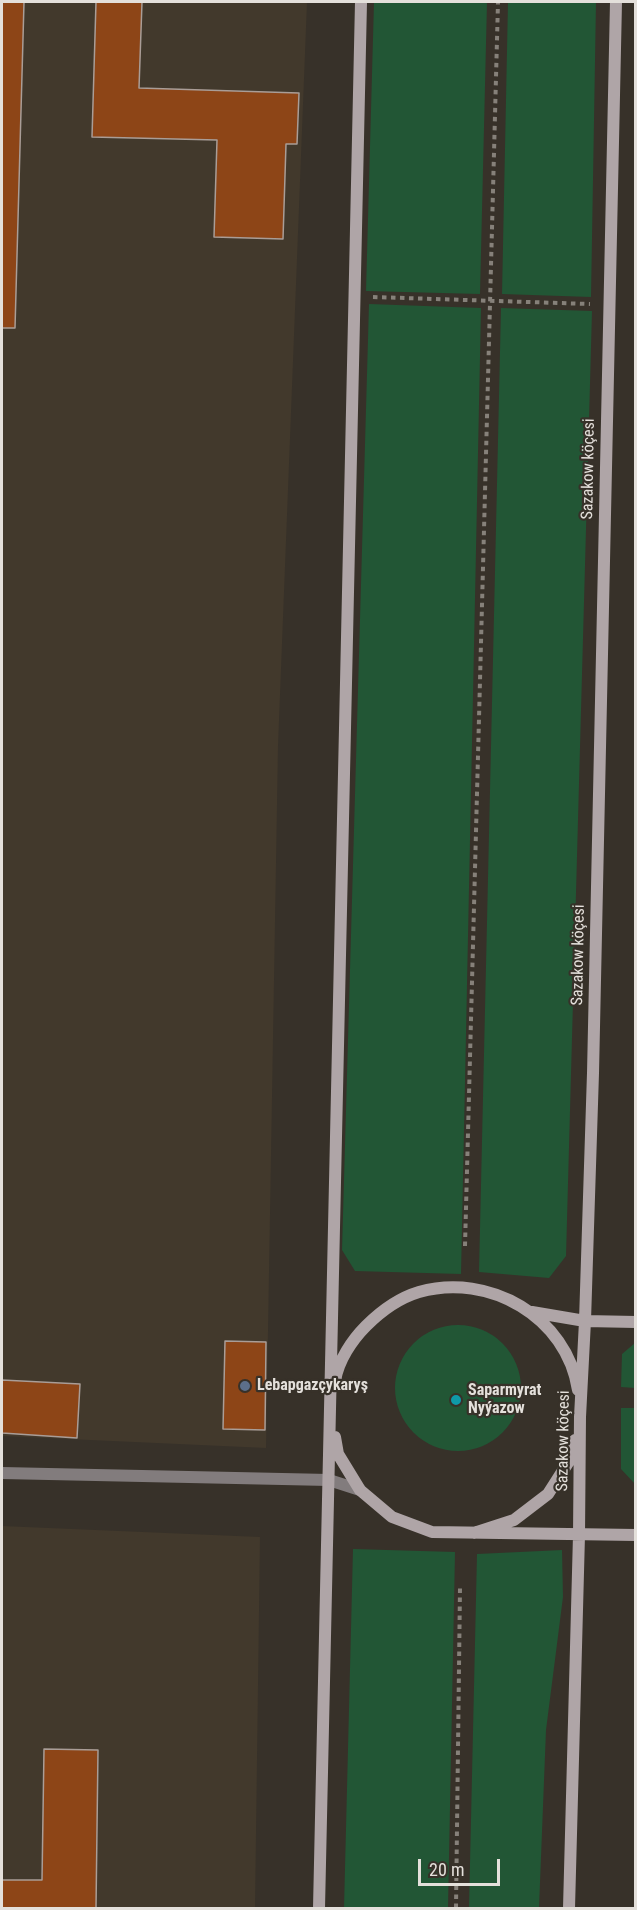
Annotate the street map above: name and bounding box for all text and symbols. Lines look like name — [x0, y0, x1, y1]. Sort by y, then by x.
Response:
street label: Sazakow köçesi — [579, 418, 599, 520]
street label: Sazakow köçesi — [569, 904, 589, 1006]
place label: Lebapgazçykaryş — [257, 1376, 368, 1396]
marker: Lebapgazçykaryş — [238, 1379, 252, 1393]
place label: Saparmyrat Nyýazow — [468, 1381, 541, 1419]
street label: Sazakow köçesi — [554, 1390, 574, 1492]
marker: Saparmyrat Nyýazow — [449, 1393, 463, 1407]
scale bar — [421, 1847, 504, 1885]
text: 20 m — [429, 1859, 464, 1880]

